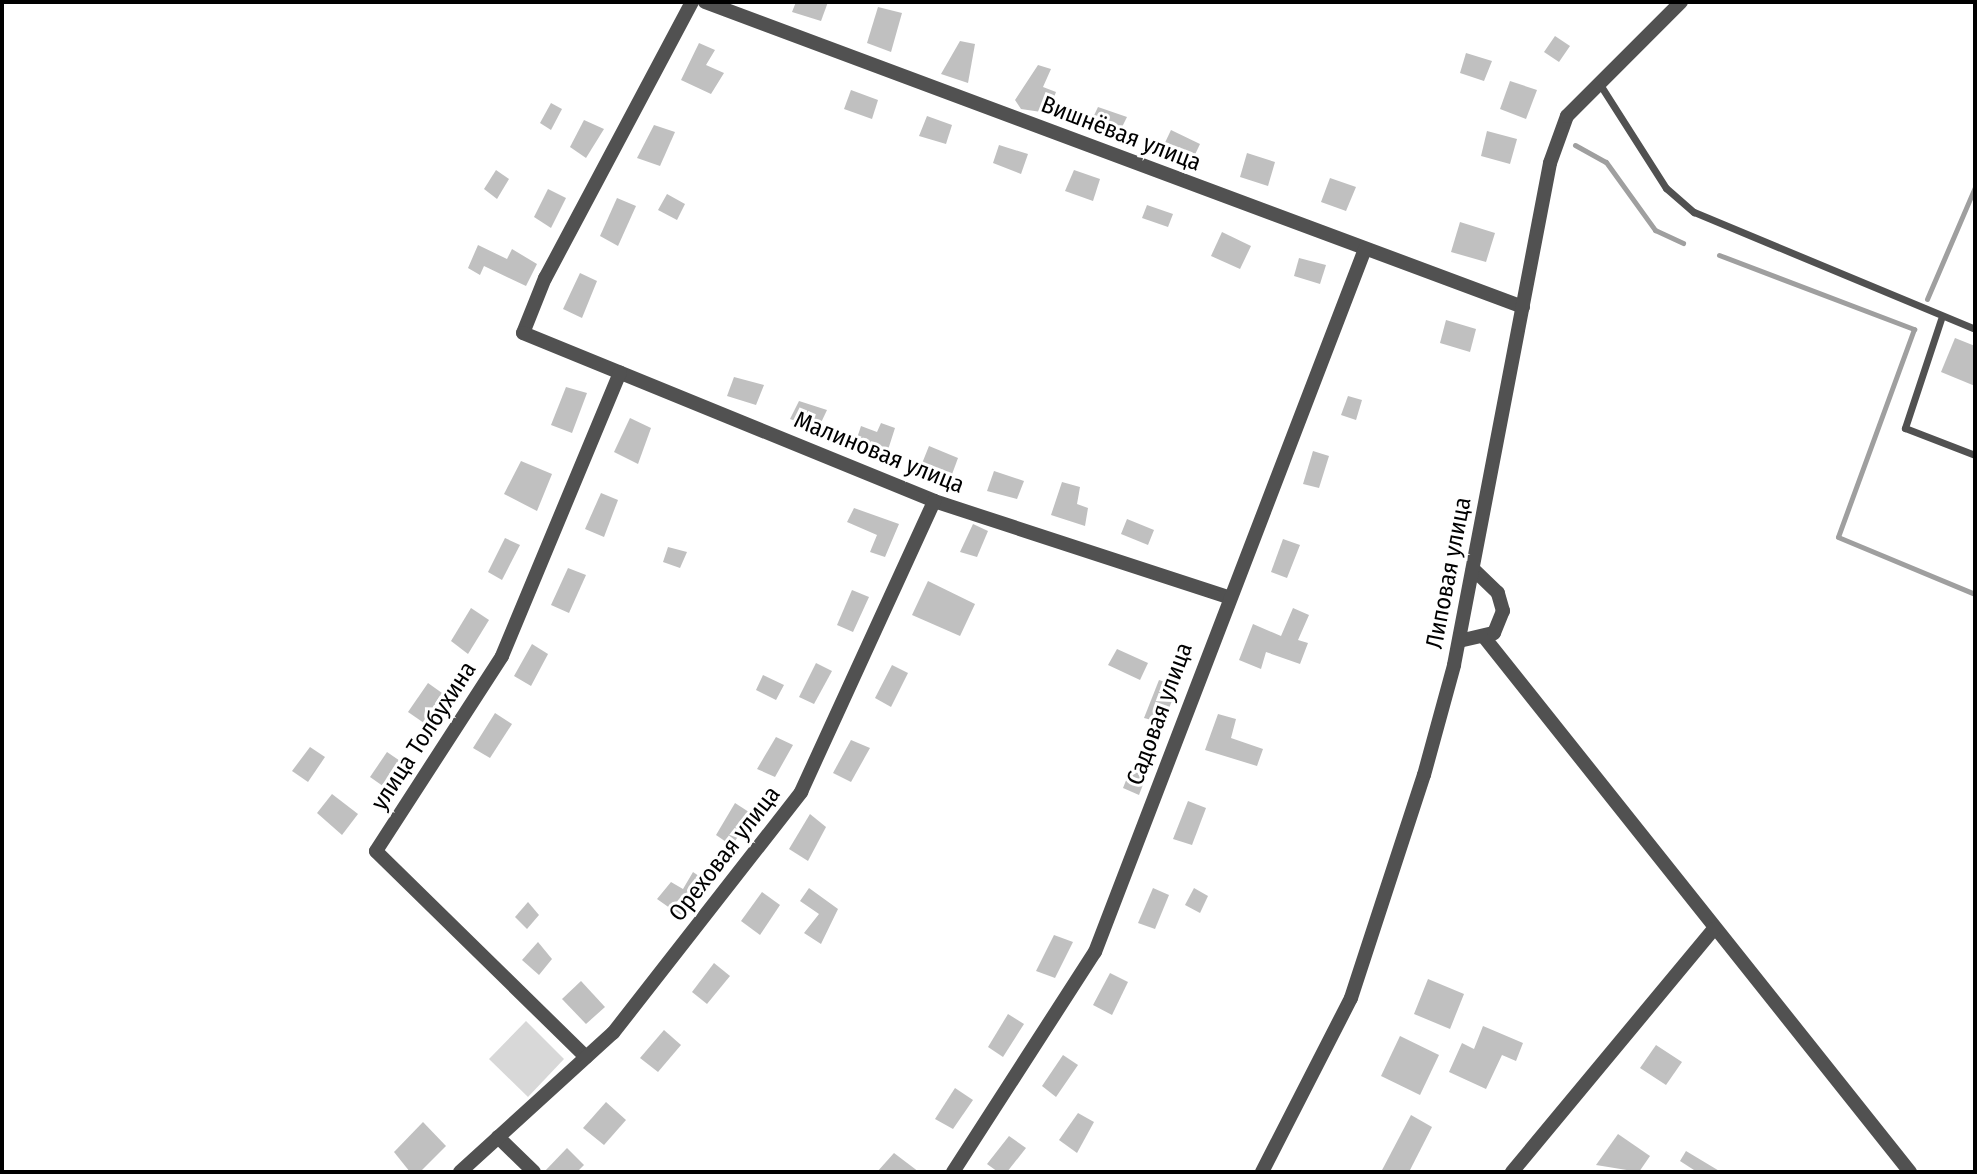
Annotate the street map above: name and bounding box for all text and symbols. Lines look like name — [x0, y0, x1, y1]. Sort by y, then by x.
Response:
street label: Вишнёвая улица — [1037, 90, 1205, 178]
street label: Малиновая улица — [790, 406, 968, 500]
street label: Липовая улица — [1420, 495, 1478, 651]
street label: Садовая улица — [1121, 639, 1199, 789]
street label: улица Толбухина — [365, 656, 483, 816]
street label: Ореховая улица — [663, 781, 787, 927]

